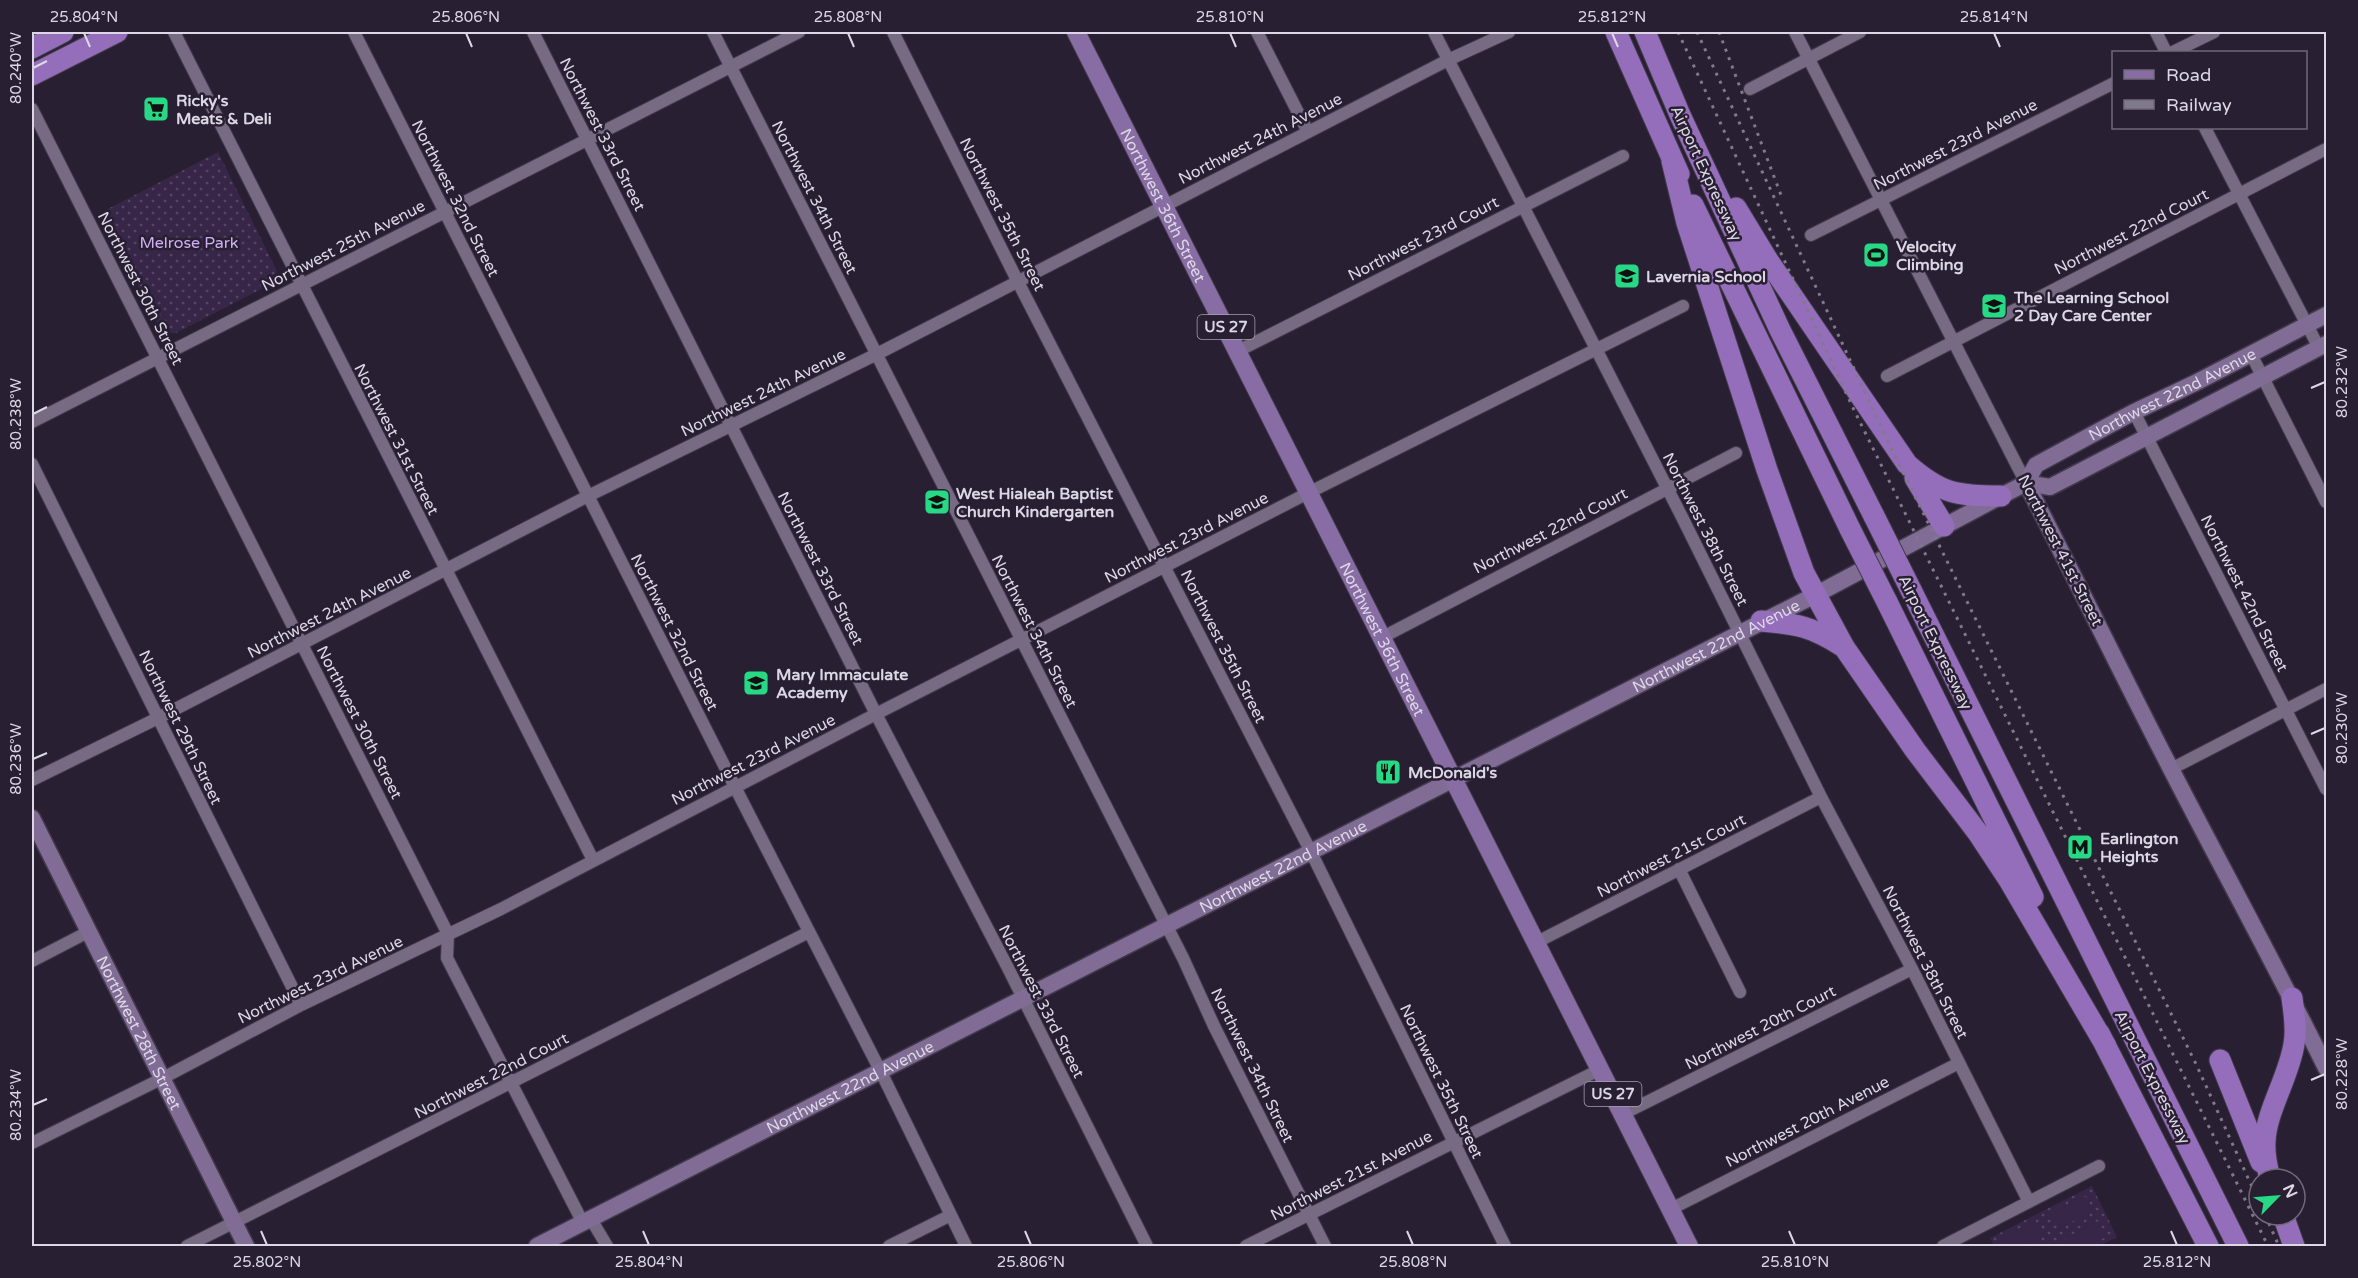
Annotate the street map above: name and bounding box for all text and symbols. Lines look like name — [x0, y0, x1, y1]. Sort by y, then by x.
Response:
text: 25.804°N — [50, 8, 118, 26]
text: 25.806°N — [432, 8, 500, 26]
text: 25.808°N — [814, 8, 882, 26]
text: 25.810°N — [1196, 8, 1264, 26]
text: 25.812°N — [1578, 8, 1646, 26]
text: 25.814°N — [1960, 8, 2028, 26]
text: 80.240°W — [7, 32, 25, 104]
legend — [2112, 51, 2307, 129]
street label: Northwest 33rd Street — [555, 54, 650, 215]
text: Road — [2166, 64, 2211, 86]
street label: Northwest 24th Avenue — [1175, 89, 1346, 189]
place label: Ricky's Meats & Deli — [176, 91, 272, 129]
supermarket icon: Ricky's Meats & Deli — [141, 94, 171, 124]
text: Railway — [2166, 94, 2232, 116]
street label: Northwest 23rd Avenue — [1870, 95, 2041, 195]
street label: Airport Expressway — [1666, 102, 1746, 245]
street label: Northwest 32nd Street — [407, 117, 503, 280]
street label: Northwest 34th Street — [767, 117, 862, 278]
street label: Northwest 36th Street — [1115, 125, 1210, 286]
street label: Northwest 35th Street — [955, 134, 1050, 295]
street label: Northwest 22nd Court — [2051, 184, 2212, 279]
street label: Northwest 23rd Court — [1345, 192, 1502, 286]
street label: Northwest 25th Avenue — [258, 196, 429, 296]
street label: Northwest 30th Street — [93, 208, 188, 369]
park label: Melrose Park — [140, 233, 239, 253]
place label: Velocity Climbing — [1896, 237, 1964, 275]
sports icon: Velocity Climbing — [1861, 240, 1891, 270]
school or university icon: Lavernia School — [1612, 261, 1642, 291]
place label: Lavernia School — [1646, 267, 1766, 287]
place label: The Learning School 2 Day Care Center — [2013, 288, 2169, 326]
school or university icon: The Learning School 2 Day Care Center — [1979, 291, 2009, 321]
road number: US 27 — [1198, 315, 1254, 339]
street label: Northwest 24th Avenue — [678, 344, 849, 442]
street label: Northwest 22nd Avenue — [2085, 344, 2260, 446]
text: 80.232°W — [2333, 346, 2351, 418]
street label: Northwest 31st Street — [349, 360, 443, 519]
text: 80.238°W — [7, 378, 25, 450]
street label: Northwest 38th Street — [1658, 449, 1753, 610]
street label: Northwest 41st Street — [2013, 471, 2107, 630]
street label: Northwest 22nd Court — [1470, 483, 1631, 578]
place label: West Hialeah Baptist Church Kindergarten — [956, 484, 1114, 522]
school or university icon: West Hialeah Baptist Church Kindergarten — [922, 487, 952, 517]
street label: Northwest 33rd Street — [773, 488, 868, 649]
street label: Northwest 23rd Avenue — [1101, 488, 1272, 588]
street label: Northwest 42nd Street — [2196, 512, 2292, 675]
street label: Northwest 32nd Street — [626, 551, 722, 714]
street label: Northwest 34th Street — [987, 551, 1082, 712]
street label: Northwest 36th Street — [1334, 559, 1429, 720]
street label: Northwest 24th Avenue — [244, 563, 415, 663]
street label: Northwest 35th Street — [1176, 566, 1271, 727]
street label: Airport Expressway — [1894, 572, 1977, 713]
street label: Northwest 22nd Avenue — [1629, 595, 1803, 697]
street label: Northwest 30th Street — [312, 642, 407, 803]
street label: Northwest 29th Street — [134, 647, 226, 808]
place label: Mary Immaculate Academy — [776, 665, 908, 703]
school or university icon: Mary Immaculate Academy — [741, 668, 771, 698]
text: 80.230°W — [2333, 692, 2351, 764]
street label: Northwest 23rd Avenue — [668, 710, 839, 810]
text: 80.236°W — [7, 723, 25, 795]
restaurant icon: McDonald's — [1373, 757, 1403, 787]
place label: McDonald's — [1408, 763, 1498, 783]
street label: Northwest 21st Court — [1594, 810, 1749, 902]
street label: Northwest 22nd Avenue — [1196, 816, 1370, 918]
place label: Earlington Heights — [2100, 829, 2179, 867]
metro station icon: Earlington Heights — [2065, 832, 2095, 862]
street label: Northwest 38th Street — [1878, 882, 1973, 1043]
street label: Northwest 33rd Street — [994, 921, 1089, 1082]
street label: Northwest 23rd Avenue — [235, 931, 406, 1029]
street label: Northwest 28th Street — [92, 953, 185, 1113]
street label: Northwest 20th Court — [1682, 981, 1839, 1075]
street label: Northwest 34th Street — [1206, 985, 1298, 1146]
street label: Northwest 35th Street — [1395, 1001, 1487, 1162]
street label: Airport Expressway — [2110, 1007, 2195, 1148]
street label: Northwest 22nd Court — [411, 1028, 572, 1123]
street label: Northwest 22nd Avenue — [763, 1037, 937, 1139]
text: 80.228°W — [2333, 1038, 2351, 1110]
text: 80.234°W — [7, 1069, 25, 1141]
street label: Northwest 20th Avenue — [1722, 1072, 1893, 1172]
road number: US 27 — [1584, 1082, 1642, 1106]
street label: Northwest 21st Avenue — [1267, 1126, 1436, 1225]
north arrow — [2247, 1167, 2307, 1227]
text: N — [2278, 1181, 2301, 1201]
text: 25.802°N — [233, 1253, 301, 1271]
text: 25.804°N — [615, 1253, 683, 1271]
text: 25.806°N — [997, 1253, 1065, 1271]
text: 25.808°N — [1379, 1253, 1447, 1271]
text: 25.810°N — [1761, 1253, 1829, 1271]
text: 25.812°N — [2143, 1253, 2211, 1271]

